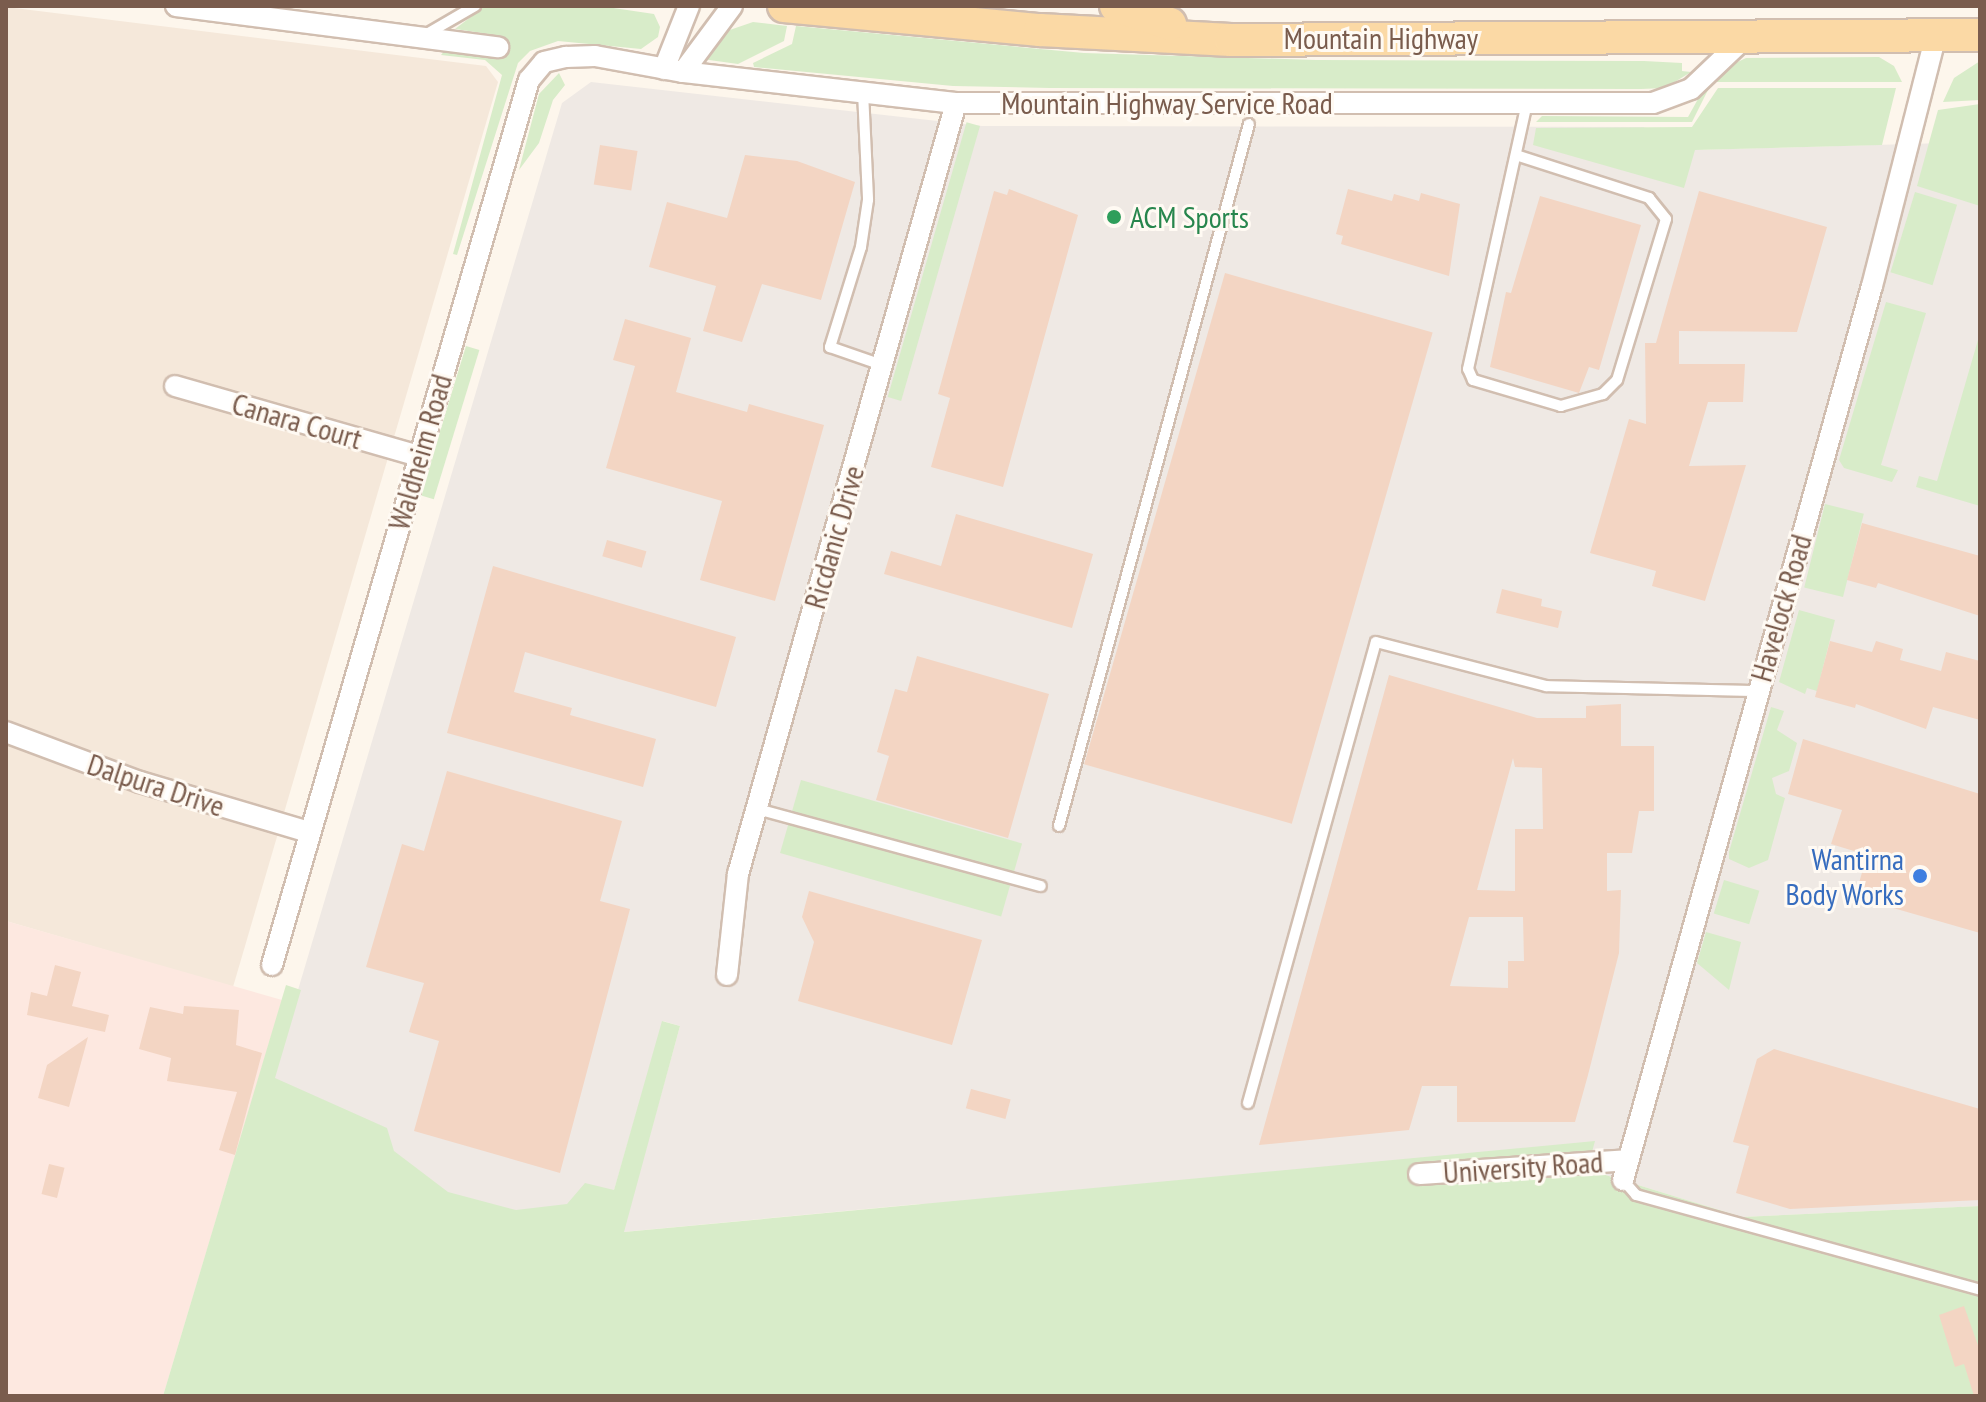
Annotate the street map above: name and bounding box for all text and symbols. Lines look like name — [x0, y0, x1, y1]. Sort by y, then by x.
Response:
street label: Mountain Highway — [1284, 20, 1478, 56]
street label: Mountain Highway Service Road — [1001, 85, 1333, 121]
place label: ACM Sports — [1130, 199, 1249, 235]
marker: ACM Sports — [1105, 208, 1123, 226]
street label: Waldheim Road — [381, 370, 459, 534]
street label: Canara Court — [228, 385, 366, 457]
street label: Ricdanic Drive — [796, 461, 872, 613]
street label: Havelock Road — [1743, 530, 1819, 686]
street label: Dalpura Drive — [83, 746, 229, 824]
place label: Wantirna Body Works — [1784, 841, 1904, 912]
marker: Wantirna Body Works — [1911, 867, 1929, 885]
street label: University Road — [1441, 1143, 1605, 1191]

